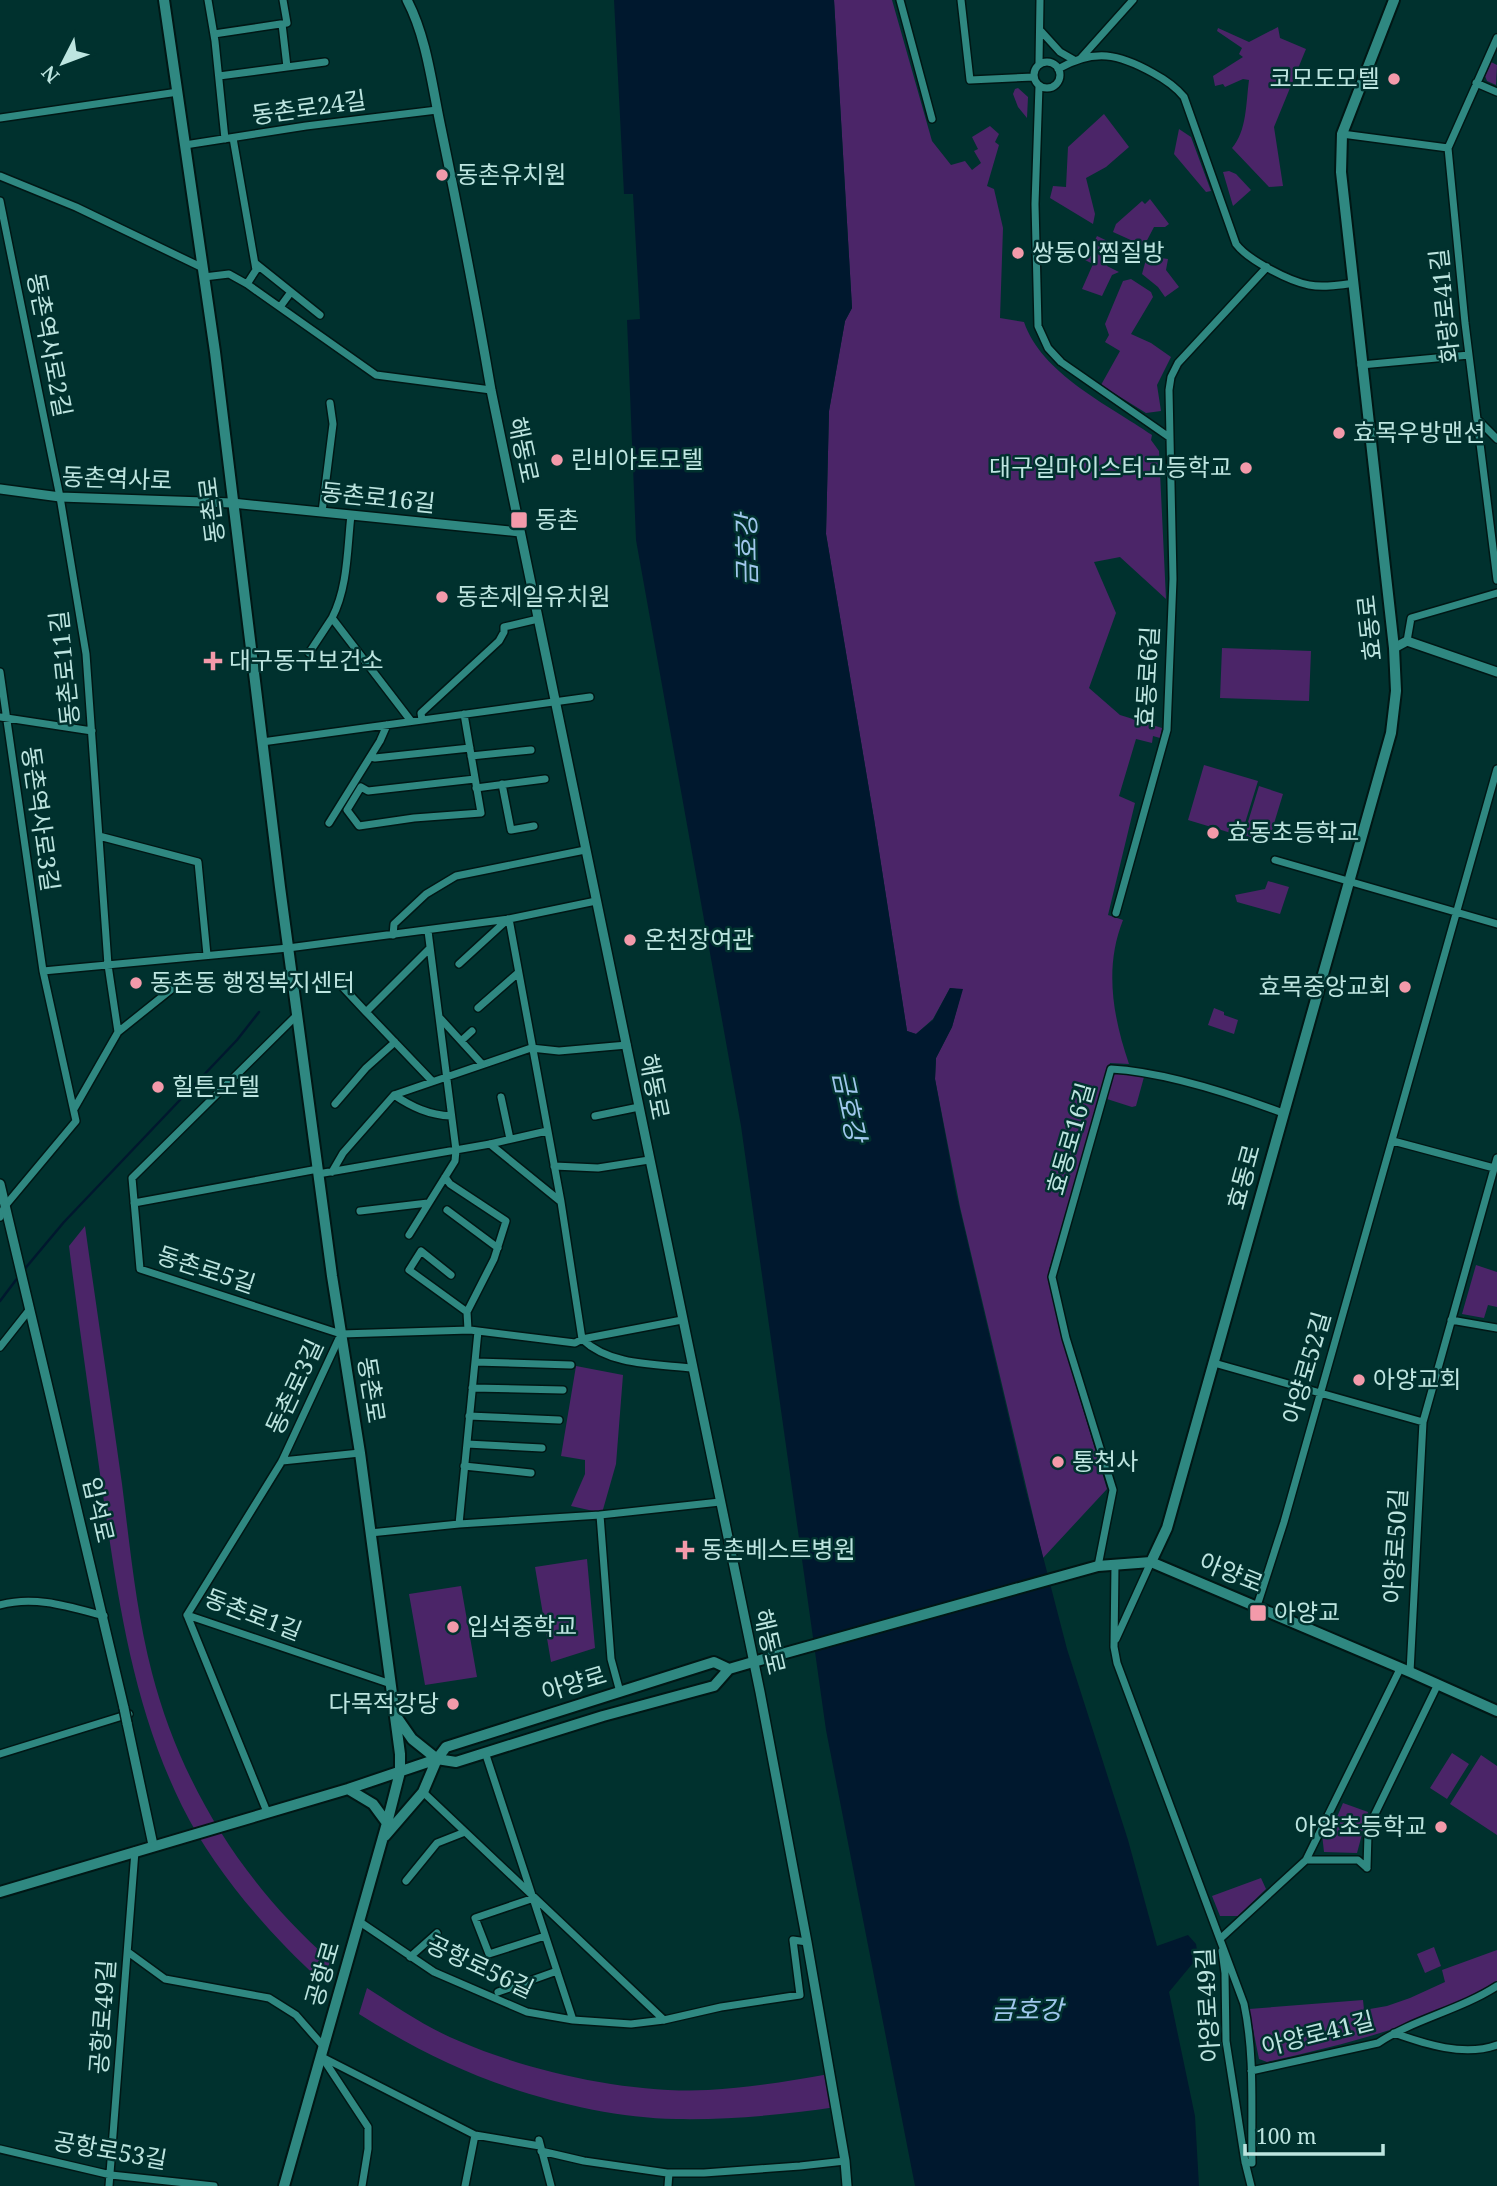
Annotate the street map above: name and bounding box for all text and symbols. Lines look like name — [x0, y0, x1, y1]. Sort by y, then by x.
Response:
north arrow — [28, 28, 98, 98]
text: N — [36, 60, 65, 89]
place label: 코모도모텔 — [1270, 61, 1380, 94]
marker: 코모도모텔 — [1386, 71, 1402, 87]
street label: 동촌로24길 — [249, 82, 368, 131]
place label: 동촌유치원 — [456, 157, 566, 190]
marker: 동촌유치원 — [434, 167, 450, 183]
place label: 쌍둥이찜질방 — [1032, 235, 1164, 268]
marker: 쌍둥이찜질방 — [1010, 245, 1026, 261]
street label: 화랑로41길 — [1421, 247, 1466, 365]
street label: 동촌역사로2길 — [20, 270, 81, 419]
street label: 해동로 — [501, 414, 547, 486]
place label: 효목우방맨션 — [1353, 415, 1485, 448]
marker: 효목우방맨션 — [1331, 425, 1347, 441]
place label: 린비아토모텔 — [571, 442, 703, 475]
place label: 대구일마이스터고등학교 — [989, 450, 1232, 483]
marker: 린비아토모텔 — [549, 452, 565, 468]
street label: 동촌역사로 — [61, 459, 173, 496]
marker: 대구일마이스터고등학교 — [1238, 460, 1254, 476]
street label: 동촌로16길 — [319, 474, 437, 519]
street label: 동촌로 — [190, 475, 231, 545]
place label: 동촌 — [535, 502, 579, 535]
marker: 동촌 — [509, 510, 529, 530]
water label: 금호강 — [727, 511, 765, 586]
place label: 동촌제일유치원 — [456, 579, 611, 612]
marker: 동촌제일유치원 — [434, 589, 450, 605]
street label: 효동로 — [1349, 593, 1388, 663]
street label: 동촌로11길 — [41, 609, 86, 727]
street label: 효동로6길 — [1127, 625, 1166, 729]
place label: 대구동구보건소 — [229, 643, 384, 676]
marker: 대구동구보건소 — [203, 651, 223, 671]
street label: 동촌역사로3길 — [15, 744, 68, 893]
place label: 효동초등학교 — [1227, 815, 1359, 848]
marker: 효동초등학교 — [1205, 825, 1221, 841]
place label: 온천장여관 — [644, 922, 754, 955]
marker: 온천장여관 — [622, 932, 638, 948]
place label: 동촌동 행정복지센터 — [150, 965, 355, 998]
place label: 효목중앙교회 — [1259, 969, 1391, 1002]
marker: 동촌동 행정복지센터 — [128, 975, 144, 991]
marker: 효목중앙교회 — [1397, 979, 1413, 995]
street label: 해동로 — [633, 1051, 678, 1122]
water label: 금호강 — [825, 1067, 876, 1148]
place label: 힐튼모텔 — [172, 1069, 260, 1102]
marker: 힐튼모텔 — [150, 1079, 166, 1095]
street label: 효동로16길 — [1038, 1079, 1101, 1198]
street label: 효동로 — [1218, 1140, 1267, 1213]
street label: 동촌로5길 — [153, 1237, 260, 1300]
street label: 아양로52길 — [1274, 1308, 1337, 1427]
street label: 동촌로3길 — [257, 1333, 330, 1439]
street label: 동촌로 — [351, 1354, 394, 1425]
place label: 아양교회 — [1373, 1362, 1461, 1395]
marker: 아양교회 — [1351, 1372, 1367, 1388]
place label: 통천사 — [1072, 1444, 1138, 1477]
marker: 통천사 — [1050, 1454, 1066, 1470]
street label: 입석로 — [76, 1474, 123, 1546]
street label: 아양로50길 — [1375, 1488, 1414, 1604]
place label: 동촌베스트병원 — [701, 1532, 856, 1565]
marker: 동촌베스트병원 — [675, 1540, 695, 1560]
street label: 아양로 — [1195, 1544, 1268, 1599]
street label: 동촌로1길 — [200, 1580, 307, 1647]
place label: 아양교 — [1274, 1595, 1340, 1628]
marker: 아양교 — [1248, 1603, 1268, 1623]
street label: 해동로 — [747, 1606, 794, 1678]
place label: 입석중학교 — [467, 1609, 577, 1642]
marker: 입석중학교 — [445, 1619, 461, 1635]
street label: 아양로 — [537, 1657, 610, 1708]
place label: 다목적강당 — [329, 1686, 439, 1719]
marker: 다목적강당 — [445, 1696, 461, 1712]
place label: 아양초등학교 — [1295, 1809, 1427, 1842]
marker: 아양초등학교 — [1433, 1819, 1449, 1835]
street label: 공항로56길 — [421, 1926, 540, 2005]
street label: 공항로 — [297, 1937, 347, 2010]
street label: 아양로49길 — [1187, 1947, 1226, 2063]
street label: 공항로49길 — [81, 1958, 122, 2075]
water label: 금호강 — [991, 1991, 1066, 2027]
street label: 아양로41길 — [1258, 2003, 1377, 2062]
scale bar — [1245, 2112, 1383, 2156]
text: 100 m — [1256, 2122, 1317, 2150]
street label: 공항로53길 — [51, 2123, 170, 2176]

